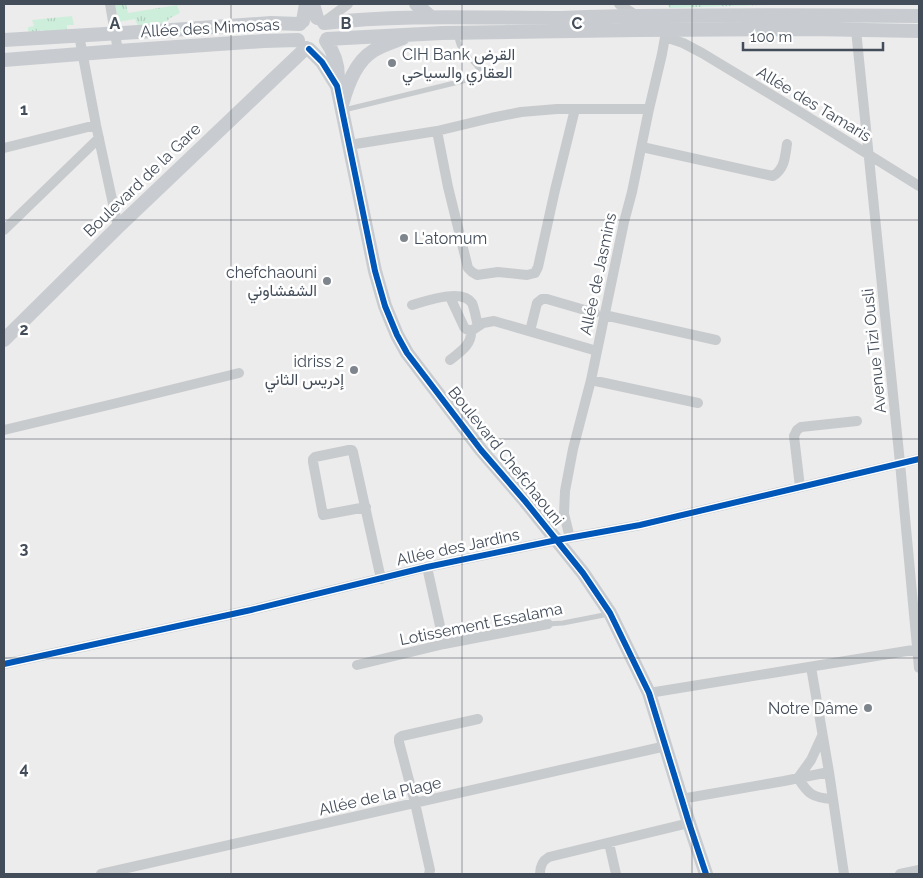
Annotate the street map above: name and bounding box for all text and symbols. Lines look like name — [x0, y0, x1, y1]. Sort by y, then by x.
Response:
text: A — [110, 14, 121, 33]
text: B — [341, 14, 352, 33]
text: C — [572, 14, 583, 33]
street label: Allée des Mimosas — [140, 15, 280, 41]
scale bar — [743, 20, 883, 52]
text: 100 m — [750, 28, 792, 46]
place label: CIH Bank القرض العقاري والسياحي — [402, 45, 515, 86]
marker: CIH Bank القرض العقاري والسياحي — [386, 57, 398, 69]
street label: Allée des Tamaris — [753, 62, 875, 146]
text: 1 — [20, 100, 28, 119]
street label: Boulevard de la Gare — [80, 119, 204, 241]
street label: Allée de Jasmins — [576, 211, 620, 337]
place label: L'atomum — [414, 229, 487, 248]
marker: L'atomum — [398, 232, 410, 244]
place label: chefchaouni الشفشاوني — [226, 263, 317, 304]
marker: chefchaouni الشفشاوني — [321, 275, 333, 287]
street label: Avenue Tizi Ousli — [858, 288, 890, 414]
text: 2 — [19, 320, 29, 339]
place label: idriss 2 إدريس الثاني — [265, 352, 344, 393]
marker: idriss 2 إدريس الثاني — [348, 364, 360, 376]
street label: Boulevard Chefchaouni — [444, 383, 568, 529]
street label: Allée des Jardins — [395, 525, 522, 569]
text: 3 — [20, 539, 29, 558]
street label: Lotissement Essalama — [398, 599, 564, 649]
place label: Notre Dâme — [768, 699, 858, 718]
marker: Notre Dâme — [862, 702, 874, 714]
text: 4 — [19, 759, 29, 778]
street label: Allée de la Plage — [317, 773, 443, 819]

